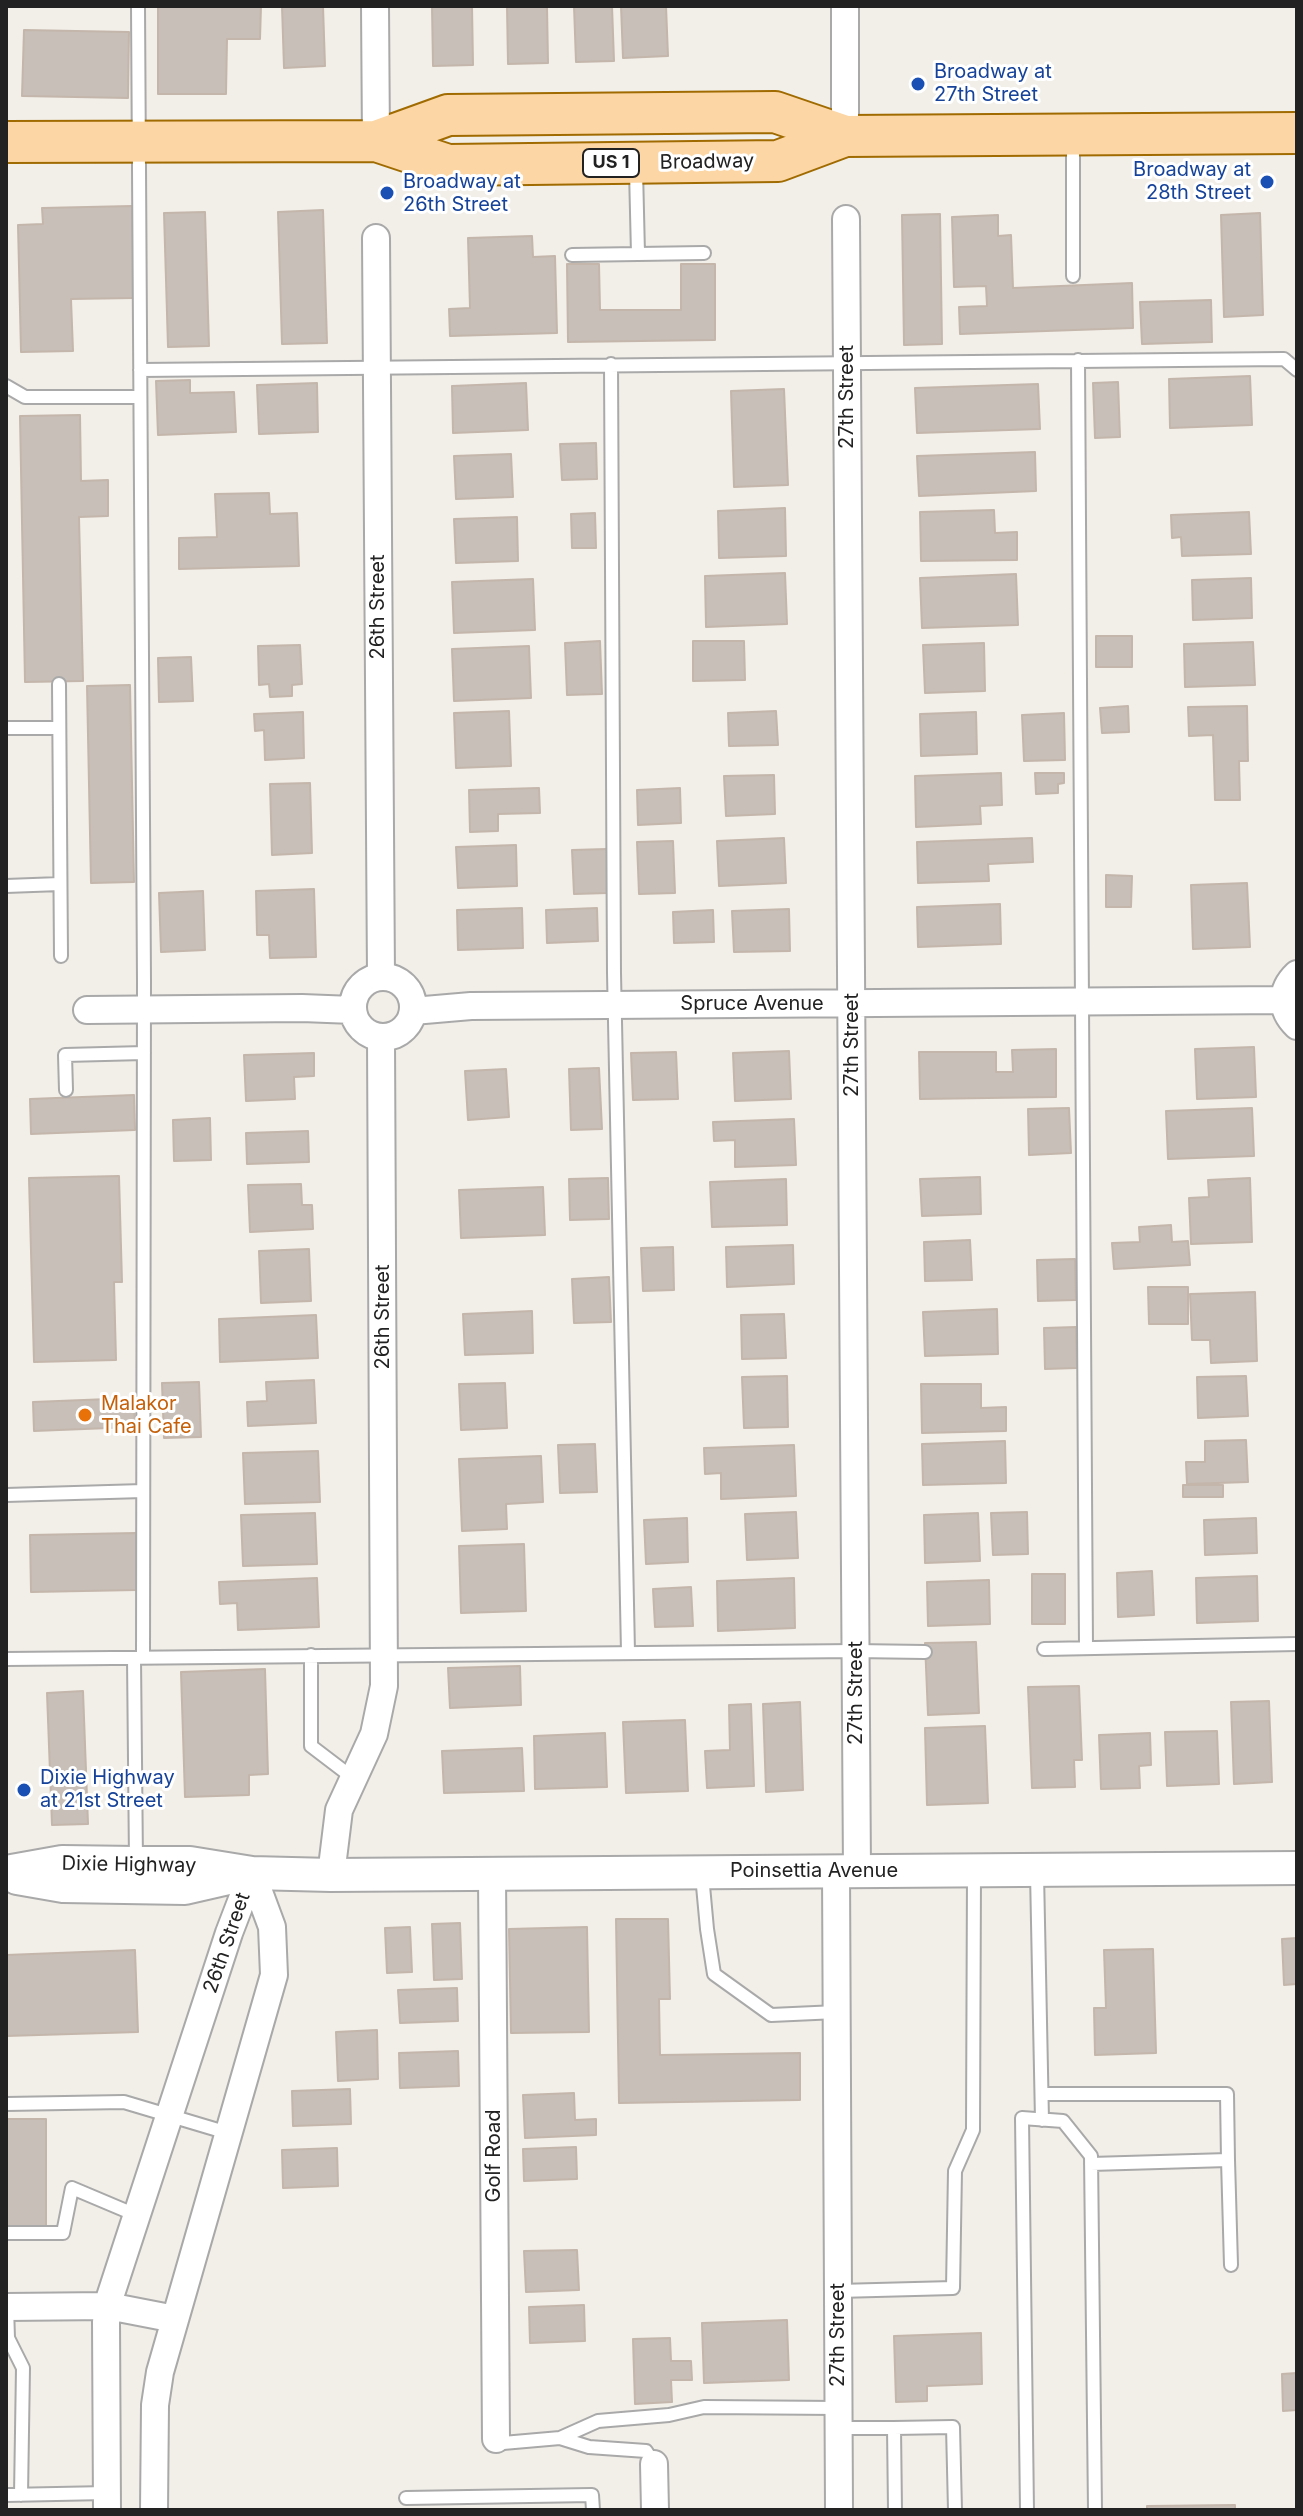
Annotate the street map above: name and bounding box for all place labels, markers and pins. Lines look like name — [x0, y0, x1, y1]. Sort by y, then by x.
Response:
place label: Broadway at 27th Street — [934, 60, 1052, 107]
marker: Broadway at 27th Street — [909, 75, 927, 93]
place label: Broadway at 28th Street — [1133, 158, 1251, 205]
place label: Broadway at 26th Street — [403, 170, 521, 217]
marker: Broadway at 28th Street — [1258, 173, 1276, 191]
marker: Broadway at 26th Street — [378, 184, 396, 202]
place label: Malakor Thai Cafe — [101, 1392, 192, 1439]
marker: Malakor Thai Cafe — [76, 1406, 94, 1424]
place label: Dixie Highway at 21st Street — [40, 1766, 175, 1813]
marker: Dixie Highway at 21st Street — [15, 1781, 33, 1799]

